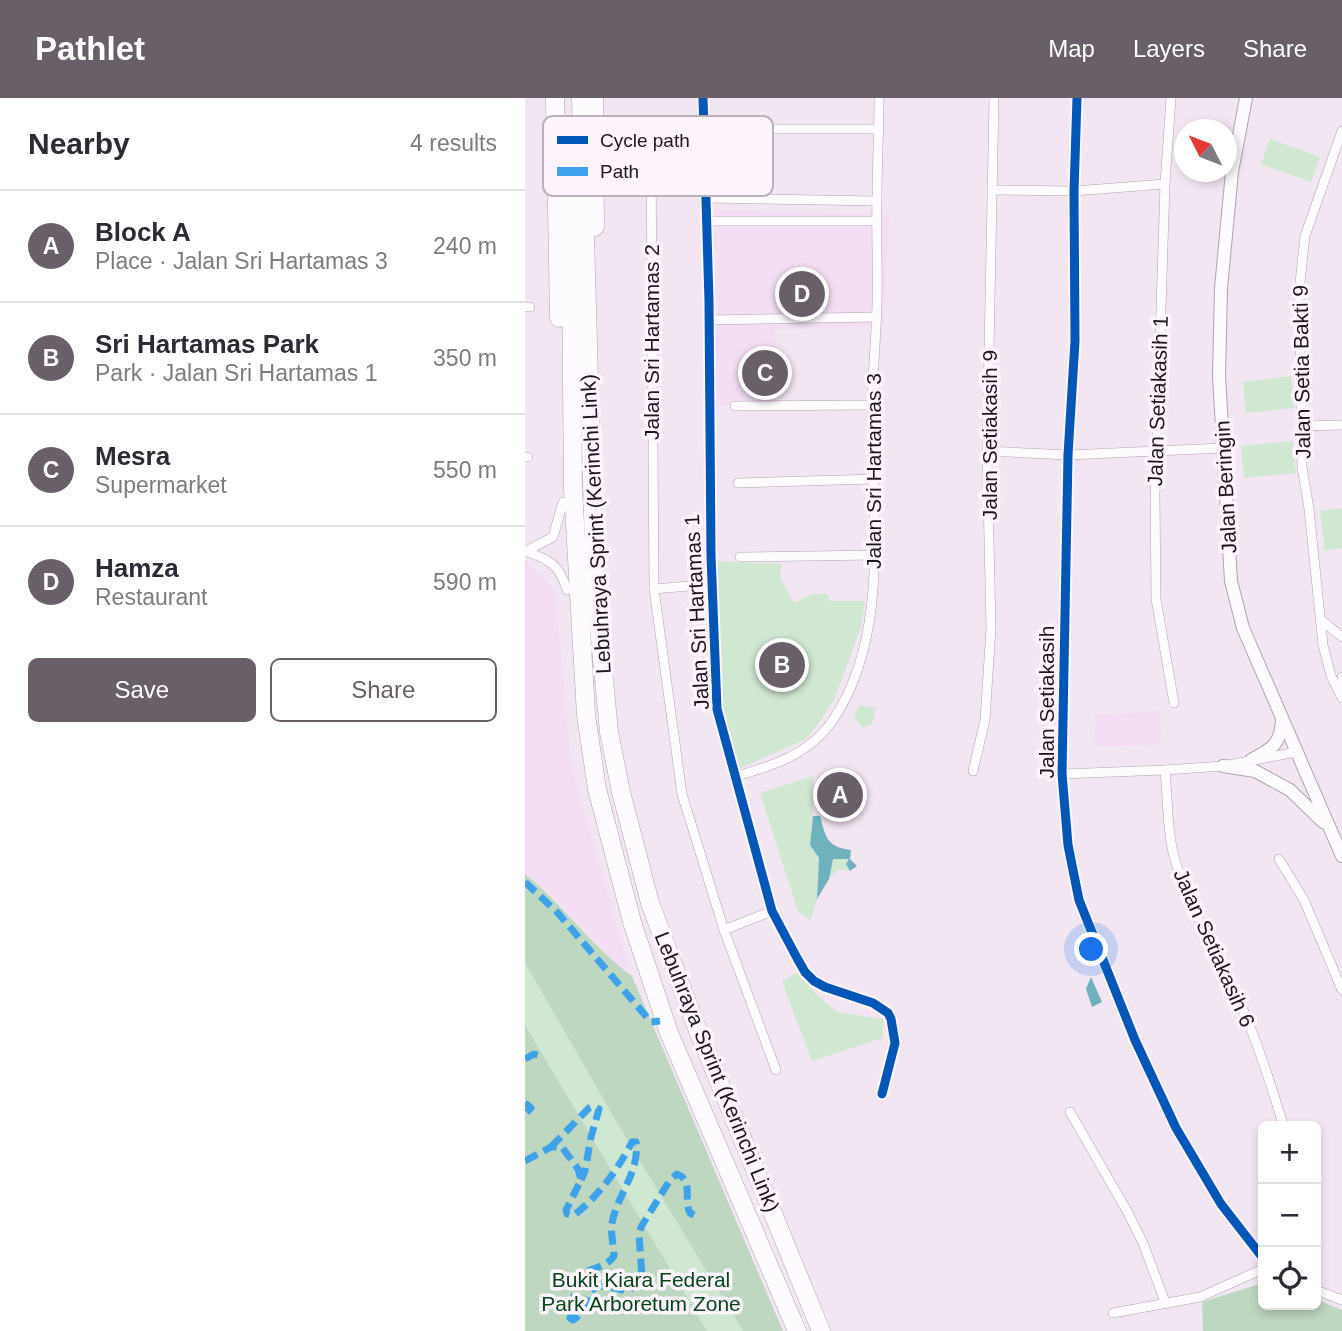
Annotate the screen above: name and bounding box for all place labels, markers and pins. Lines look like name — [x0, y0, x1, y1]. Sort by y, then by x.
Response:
pin: D — [779, 268, 825, 320]
pin: C — [742, 347, 788, 399]
pin: B — [759, 639, 805, 691]
pin: A — [817, 769, 863, 821]

